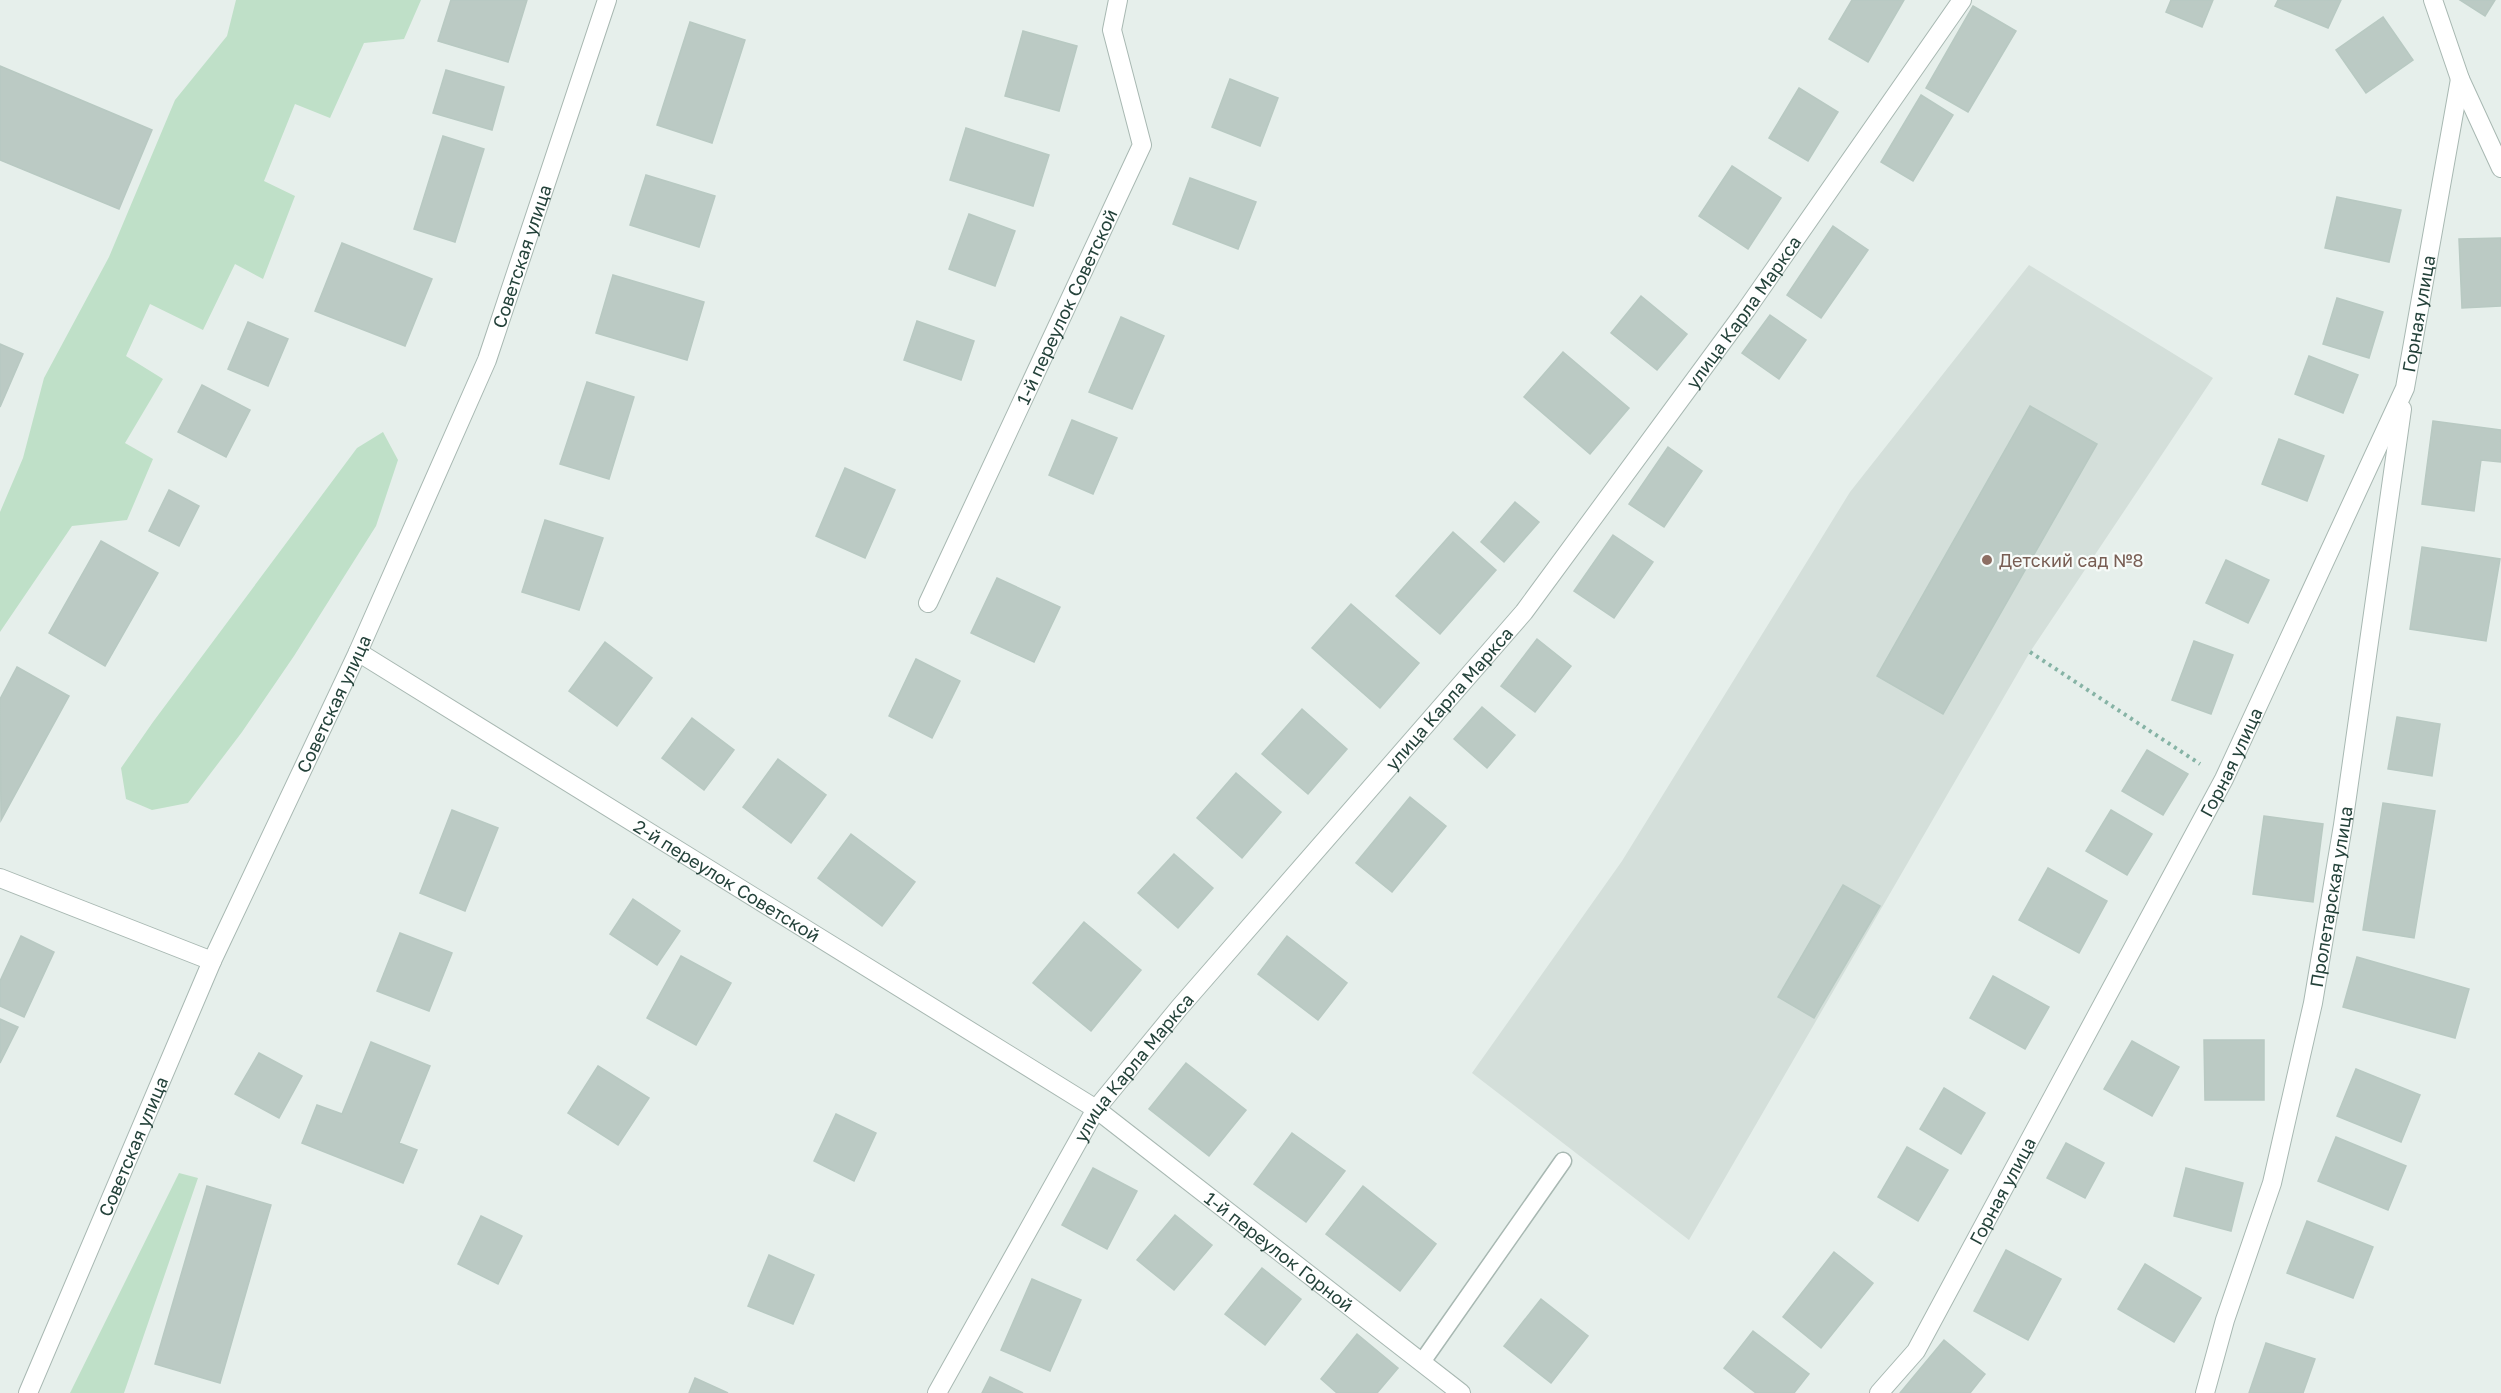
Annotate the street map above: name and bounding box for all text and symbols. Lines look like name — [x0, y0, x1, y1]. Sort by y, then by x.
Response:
street label: Советская улица — [487, 182, 556, 331]
street label: 1-й переулок Советской — [1011, 206, 1122, 408]
street label: улица Карла Маркса — [1681, 231, 1805, 393]
street label: Горная улица — [2397, 253, 2439, 374]
place label: Детский сад №8 — [1999, 549, 2144, 571]
marker: Детский сад №8 — [1980, 553, 1994, 567]
street label: улица Карла Маркса — [1381, 622, 1517, 774]
street label: Советская улица — [292, 631, 375, 776]
street label: Горная улица — [2195, 704, 2267, 820]
street label: Пролетарская улица — [2305, 805, 2357, 989]
street label: 2-й переулок Советской — [630, 815, 824, 946]
street label: улица Карла Маркса — [1069, 989, 1198, 1146]
street label: Советская улица — [94, 1073, 172, 1220]
street label: Горная улица — [1964, 1133, 2040, 1248]
street label: 1-й переулок Горной — [1200, 1187, 1358, 1316]

